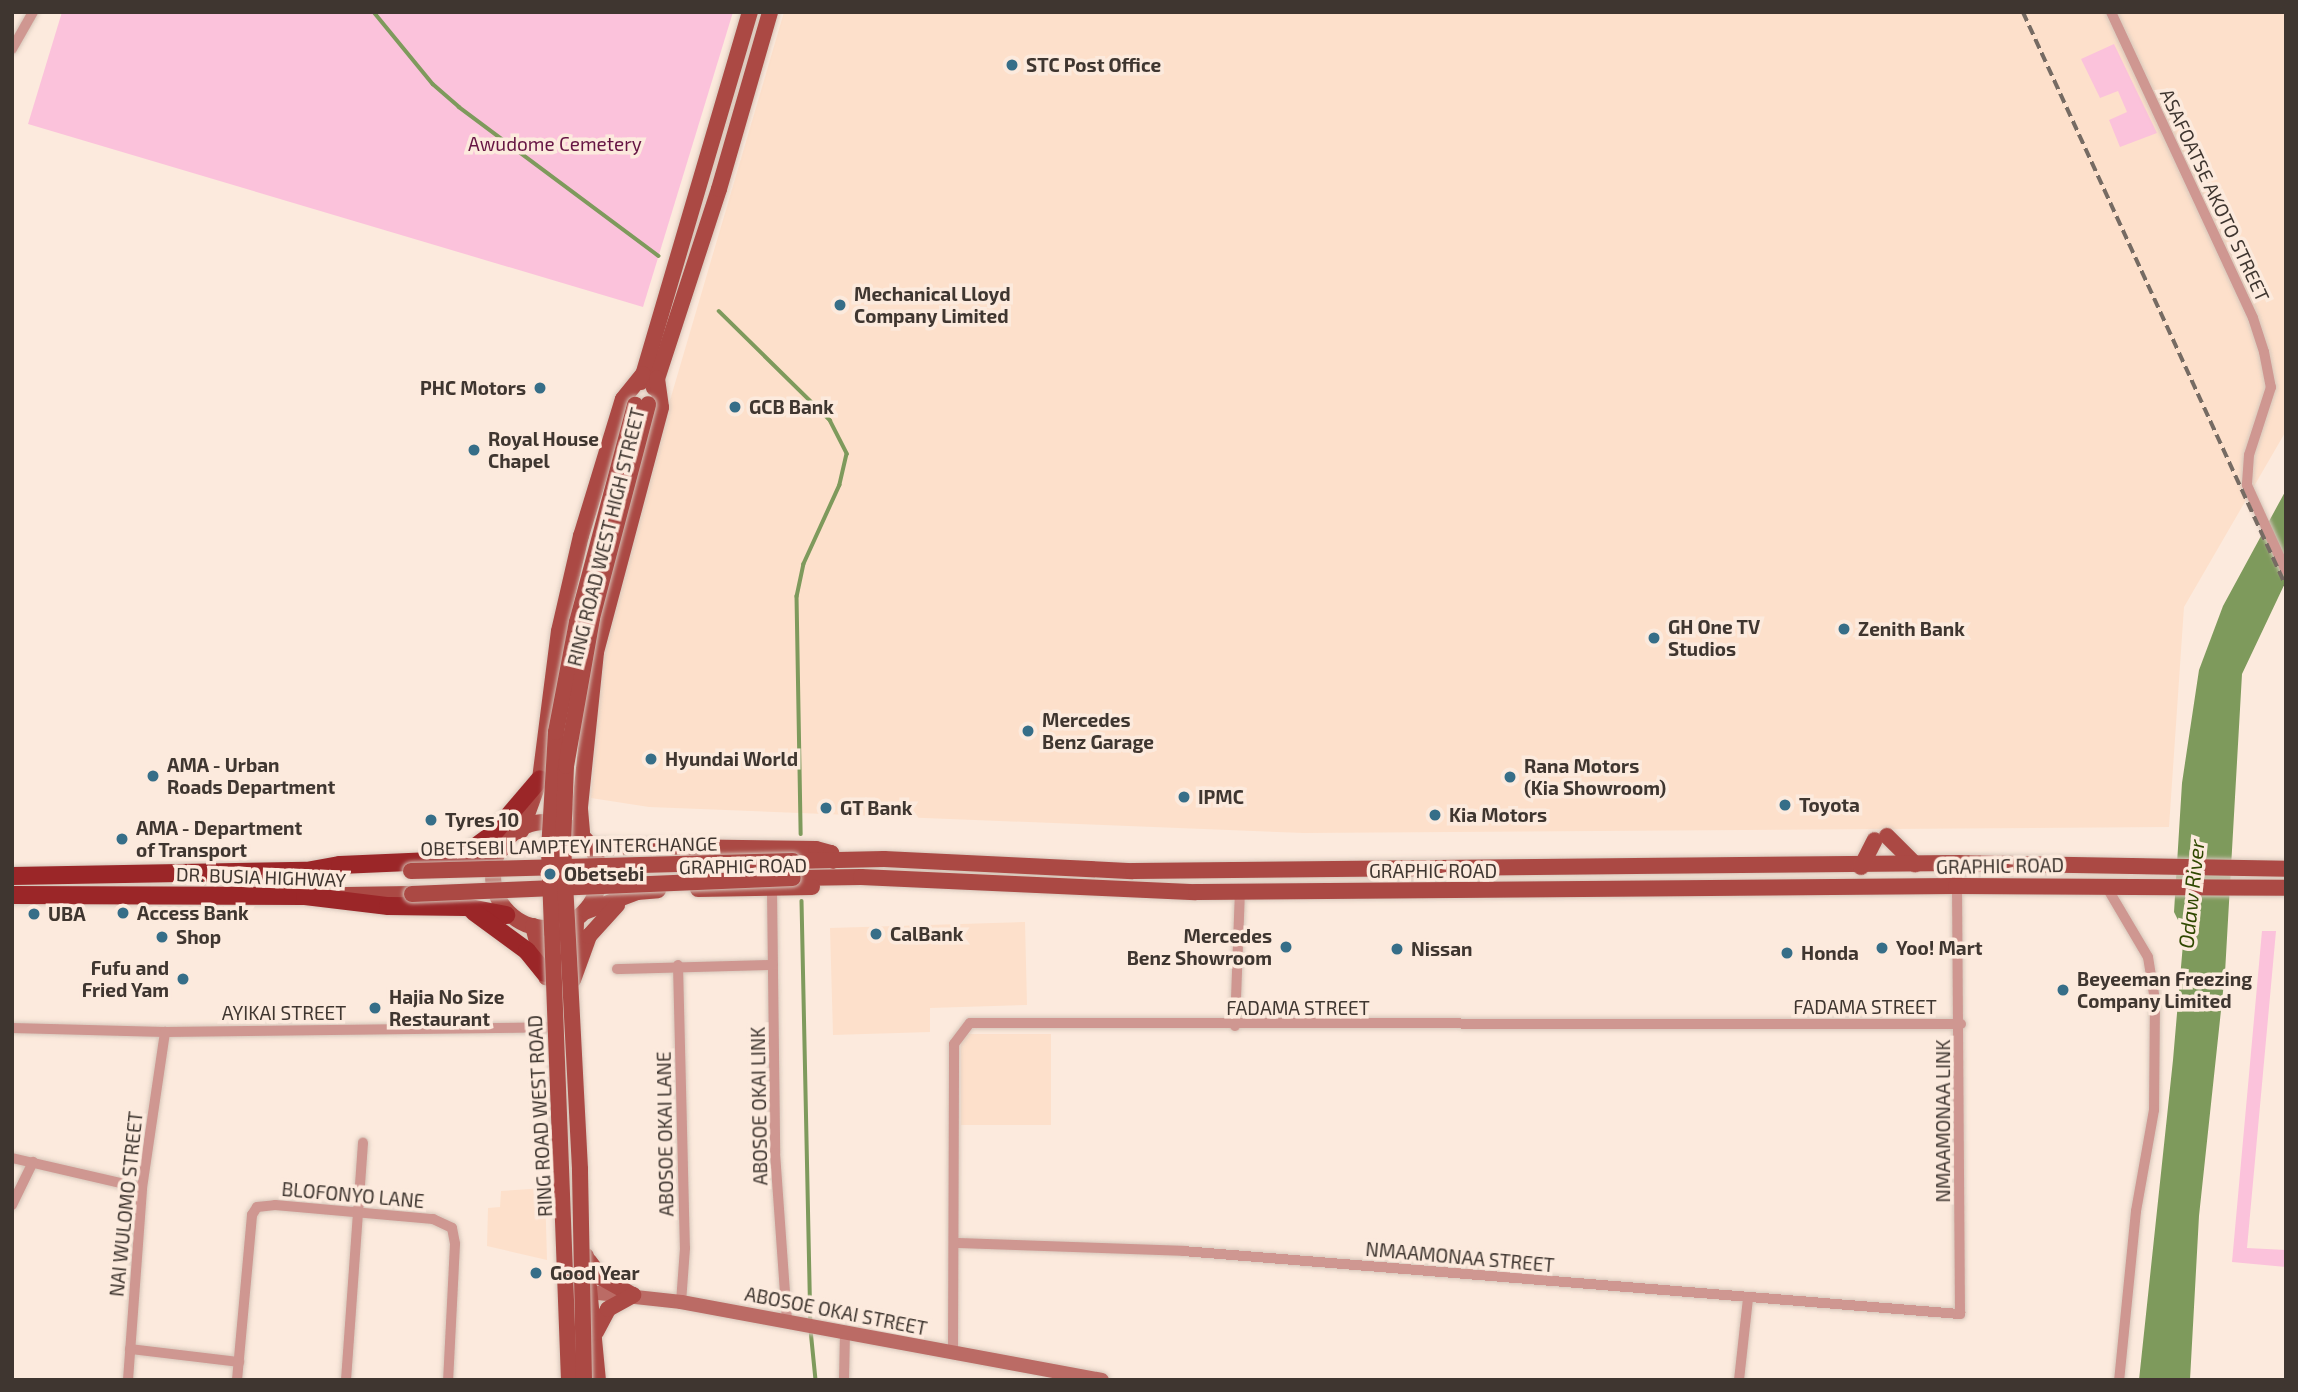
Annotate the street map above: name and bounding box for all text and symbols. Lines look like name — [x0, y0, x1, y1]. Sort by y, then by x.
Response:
place label: STC Post Office — [1026, 54, 1161, 76]
marker: STC Post Office — [1004, 57, 1020, 73]
street label: ASAFOATSE AKOTO STREET — [2155, 85, 2275, 305]
park label: Awudome Cemetery — [468, 133, 642, 155]
place label: Mechanical Lloyd Company Limited — [854, 283, 1011, 327]
marker: Mechanical Lloyd Company Limited — [832, 297, 848, 313]
place label: PHC Motors — [420, 377, 526, 399]
marker: PHC Motors — [532, 380, 548, 396]
place label: GCB Bank — [749, 396, 834, 418]
marker: GCB Bank — [727, 399, 743, 415]
street label: RING ROAD WEST HIGH STREET — [563, 405, 649, 669]
place label: Royal House Chapel — [488, 428, 599, 472]
marker: Royal House Chapel — [466, 442, 482, 458]
place label: GH One TV Studios — [1668, 616, 1760, 660]
place label: Zenith Bank — [1858, 618, 1965, 640]
marker: Zenith Bank — [1836, 621, 1852, 637]
marker: GH One TV Studios — [1646, 630, 1662, 646]
place label: Mercedes Benz Garage — [1042, 709, 1154, 753]
marker: Mercedes Benz Garage — [1020, 723, 1036, 739]
place label: Hyundai World — [665, 748, 798, 770]
marker: Hyundai World — [643, 751, 659, 767]
place label: AMA - Urban Roads Department — [167, 754, 335, 798]
place label: Rana Motors (Kia Showroom) — [1524, 755, 1666, 799]
marker: AMA - Urban Roads Department — [145, 768, 161, 784]
marker: Rana Motors (Kia Showroom) — [1502, 769, 1518, 785]
place label: IPMC — [1198, 786, 1244, 808]
marker: IPMC — [1176, 789, 1192, 805]
place label: Toyota — [1799, 794, 1860, 816]
place label: GT Bank — [840, 797, 913, 819]
marker: Toyota — [1777, 797, 1793, 813]
marker: GT Bank — [818, 800, 834, 816]
place label: Kia Motors — [1449, 804, 1547, 826]
marker: Kia Motors — [1427, 807, 1443, 823]
place label: Tyres 10 — [445, 809, 519, 831]
marker: Tyres 10 — [423, 812, 439, 828]
place label: AMA - Department of Transport — [136, 817, 303, 861]
marker: AMA - Department of Transport — [114, 831, 130, 847]
street label: OBETSEBI LAMPTEY INTERCHANGE — [420, 832, 718, 860]
water label: Odaw River — [2173, 838, 2209, 950]
street label: GRAPHIC ROAD — [679, 853, 807, 879]
street label: GRAPHIC ROAD — [1936, 853, 2064, 879]
street label: GRAPHIC ROAD — [1369, 860, 1497, 882]
street label: DR. BUSIA HIGHWAY — [175, 863, 347, 891]
place label: Obetsebi — [564, 863, 644, 885]
marker: Obetsebi — [542, 866, 558, 882]
place label: Access Bank — [137, 902, 249, 924]
place label: UBA — [48, 903, 86, 925]
marker: Access Bank — [115, 905, 131, 921]
marker: UBA — [26, 906, 42, 922]
place label: CalBank — [890, 923, 963, 945]
place label: Mercedes Benz Showroom — [1127, 925, 1272, 969]
place label: Shop — [176, 926, 221, 948]
marker: CalBank — [868, 926, 884, 942]
marker: Shop — [154, 929, 170, 945]
place label: Yoo! Mart — [1896, 937, 1983, 959]
place label: Nissan — [1411, 938, 1472, 960]
marker: Mercedes Benz Showroom — [1278, 939, 1294, 955]
marker: Yoo! Mart — [1874, 940, 1890, 956]
marker: Nissan — [1389, 941, 1405, 957]
place label: Honda — [1801, 942, 1859, 964]
marker: Honda — [1779, 945, 1795, 961]
place label: Fufu and Fried Yam — [81, 957, 169, 1001]
place label: Beyeeman Freezing Company Limited — [2077, 968, 2252, 1012]
marker: Fufu and Fried Yam — [175, 971, 191, 987]
marker: Beyeeman Freezing Company Limited — [2055, 982, 2071, 998]
place label: Hajia No Size Restaurant — [389, 986, 504, 1030]
street label: FADAMA STREET — [1793, 996, 1937, 1018]
street label: FADAMA STREET — [1226, 997, 1370, 1019]
marker: Hajia No Size Restaurant — [367, 1000, 383, 1016]
street label: AYIKAI STREET — [222, 1002, 346, 1024]
street label: RING ROAD WEST ROAD — [523, 1014, 557, 1218]
street label: ABOSOE OKAI LINK — [746, 1026, 772, 1186]
street label: NMAAMONAA LINK — [1932, 1039, 1954, 1203]
street label: ABOSOE OKAI LANE — [652, 1051, 678, 1217]
street label: NAI WULOMO STREET — [105, 1110, 147, 1298]
street label: BLOFONYO LANE — [281, 1177, 425, 1213]
street label: NMAAMONAA STREET — [1364, 1237, 1556, 1277]
place label: Good Year — [550, 1262, 640, 1284]
marker: Good Year — [528, 1265, 544, 1281]
street label: ABOSOE OKAI STREET — [743, 1282, 929, 1340]

